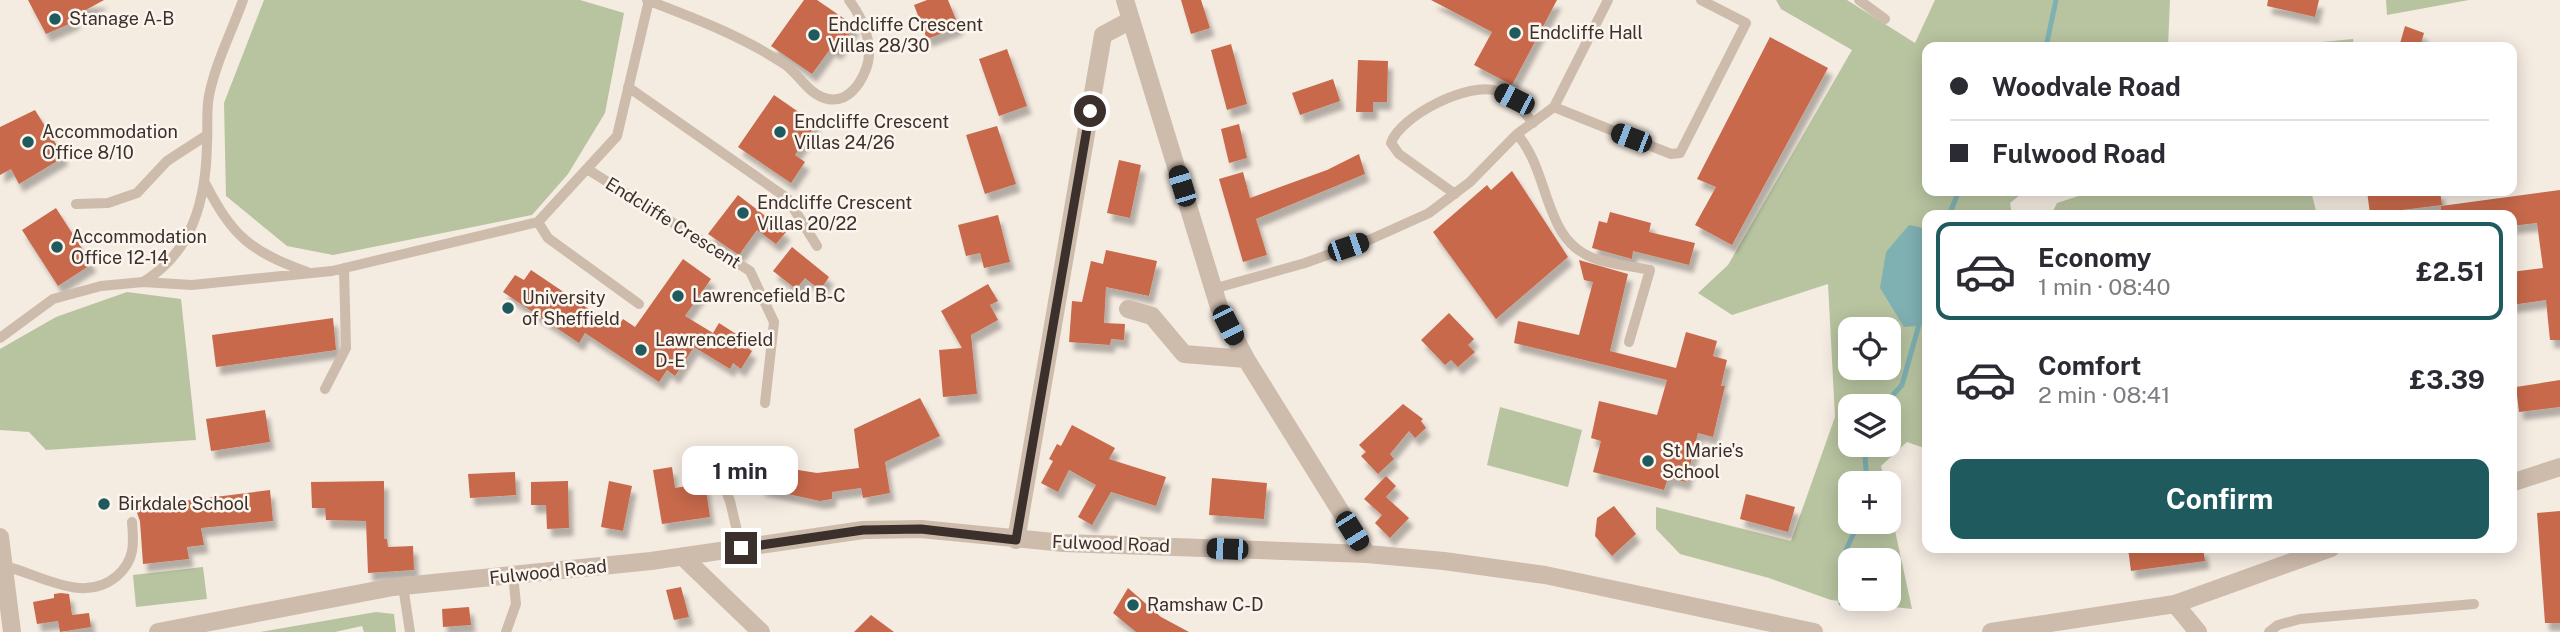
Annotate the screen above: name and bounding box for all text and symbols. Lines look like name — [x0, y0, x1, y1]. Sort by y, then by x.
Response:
place label: Stanage A-B — [69, 8, 174, 29]
marker: Stanage A-B — [47, 11, 63, 27]
place label: Endcliffe Crescent Villas 28/30 — [828, 14, 983, 56]
place label: Endcliffe Hall — [1529, 22, 1643, 43]
marker: Endcliffe Hall — [1507, 25, 1523, 41]
marker: Endcliffe Crescent Villas 28/30 — [806, 27, 822, 43]
text: Woodvale Road — [1992, 71, 2181, 102]
car — [1491, 80, 1538, 118]
route start — [1074, 95, 1106, 127]
place label: Endcliffe Crescent Villas 24/26 — [794, 111, 949, 153]
place label: Accommodation Office 8/10 — [42, 121, 178, 163]
car — [1608, 121, 1655, 155]
marker: Endcliffe Crescent Villas 24/26 — [772, 124, 788, 140]
marker: Accommodation Office 8/10 — [20, 134, 36, 150]
text: Fulwood Road — [1992, 138, 2166, 169]
car — [1166, 163, 1199, 209]
street label: Endcliffe Crescent — [602, 173, 745, 273]
place label: Endcliffe Crescent Villas 20/22 — [757, 192, 912, 234]
marker: Endcliffe Crescent Villas 20/22 — [735, 205, 751, 221]
place label: Accommodation Office 12-14 — [71, 226, 207, 268]
car — [1325, 230, 1372, 264]
marker: Accommodation Office 12-14 — [49, 239, 65, 255]
icon: car — [1954, 240, 2017, 303]
text: Economy — [2038, 242, 2151, 273]
text: £2.51 — [2416, 256, 2485, 287]
text: 1 min · 08:40 — [2038, 273, 2171, 300]
place label: Lawrencefield B-C — [692, 285, 846, 306]
place label: University of Sheffield — [522, 287, 620, 329]
marker: Lawrencefield B-C — [670, 288, 686, 304]
marker: University of Sheffield — [500, 300, 516, 316]
car — [1210, 302, 1247, 348]
map controls — [1838, 317, 1901, 611]
button: locate — [1838, 317, 1901, 380]
place label: Lawrencefield D-E — [655, 329, 773, 371]
marker: Lawrencefield D-E — [633, 342, 649, 358]
icon: car — [1954, 348, 2017, 411]
text: Comfort — [2038, 350, 2141, 381]
text: £3.39 — [2410, 364, 2485, 395]
text: 2 min · 08:41 — [2038, 381, 2170, 408]
button: layers — [1838, 394, 1901, 457]
place label: St Marie's School — [1662, 440, 1744, 482]
callout: 1 min — [683, 447, 799, 496]
marker: St Marie's School — [1640, 453, 1656, 469]
text: 1 min — [712, 457, 768, 484]
button: Confirm — [1950, 459, 2489, 539]
button: + — [1838, 471, 1901, 534]
place label: Birkdale School — [118, 493, 249, 514]
marker: Birkdale School — [96, 496, 112, 512]
car — [1332, 508, 1373, 554]
street label: Fulwood Road — [1052, 531, 1170, 556]
route end — [725, 532, 757, 564]
car — [1206, 538, 1249, 560]
button: − — [1838, 548, 1901, 611]
street label: Fulwood Road — [488, 555, 608, 588]
place label: Ramshaw C-D — [1147, 594, 1264, 615]
marker: Ramshaw C-D — [1125, 597, 1141, 613]

